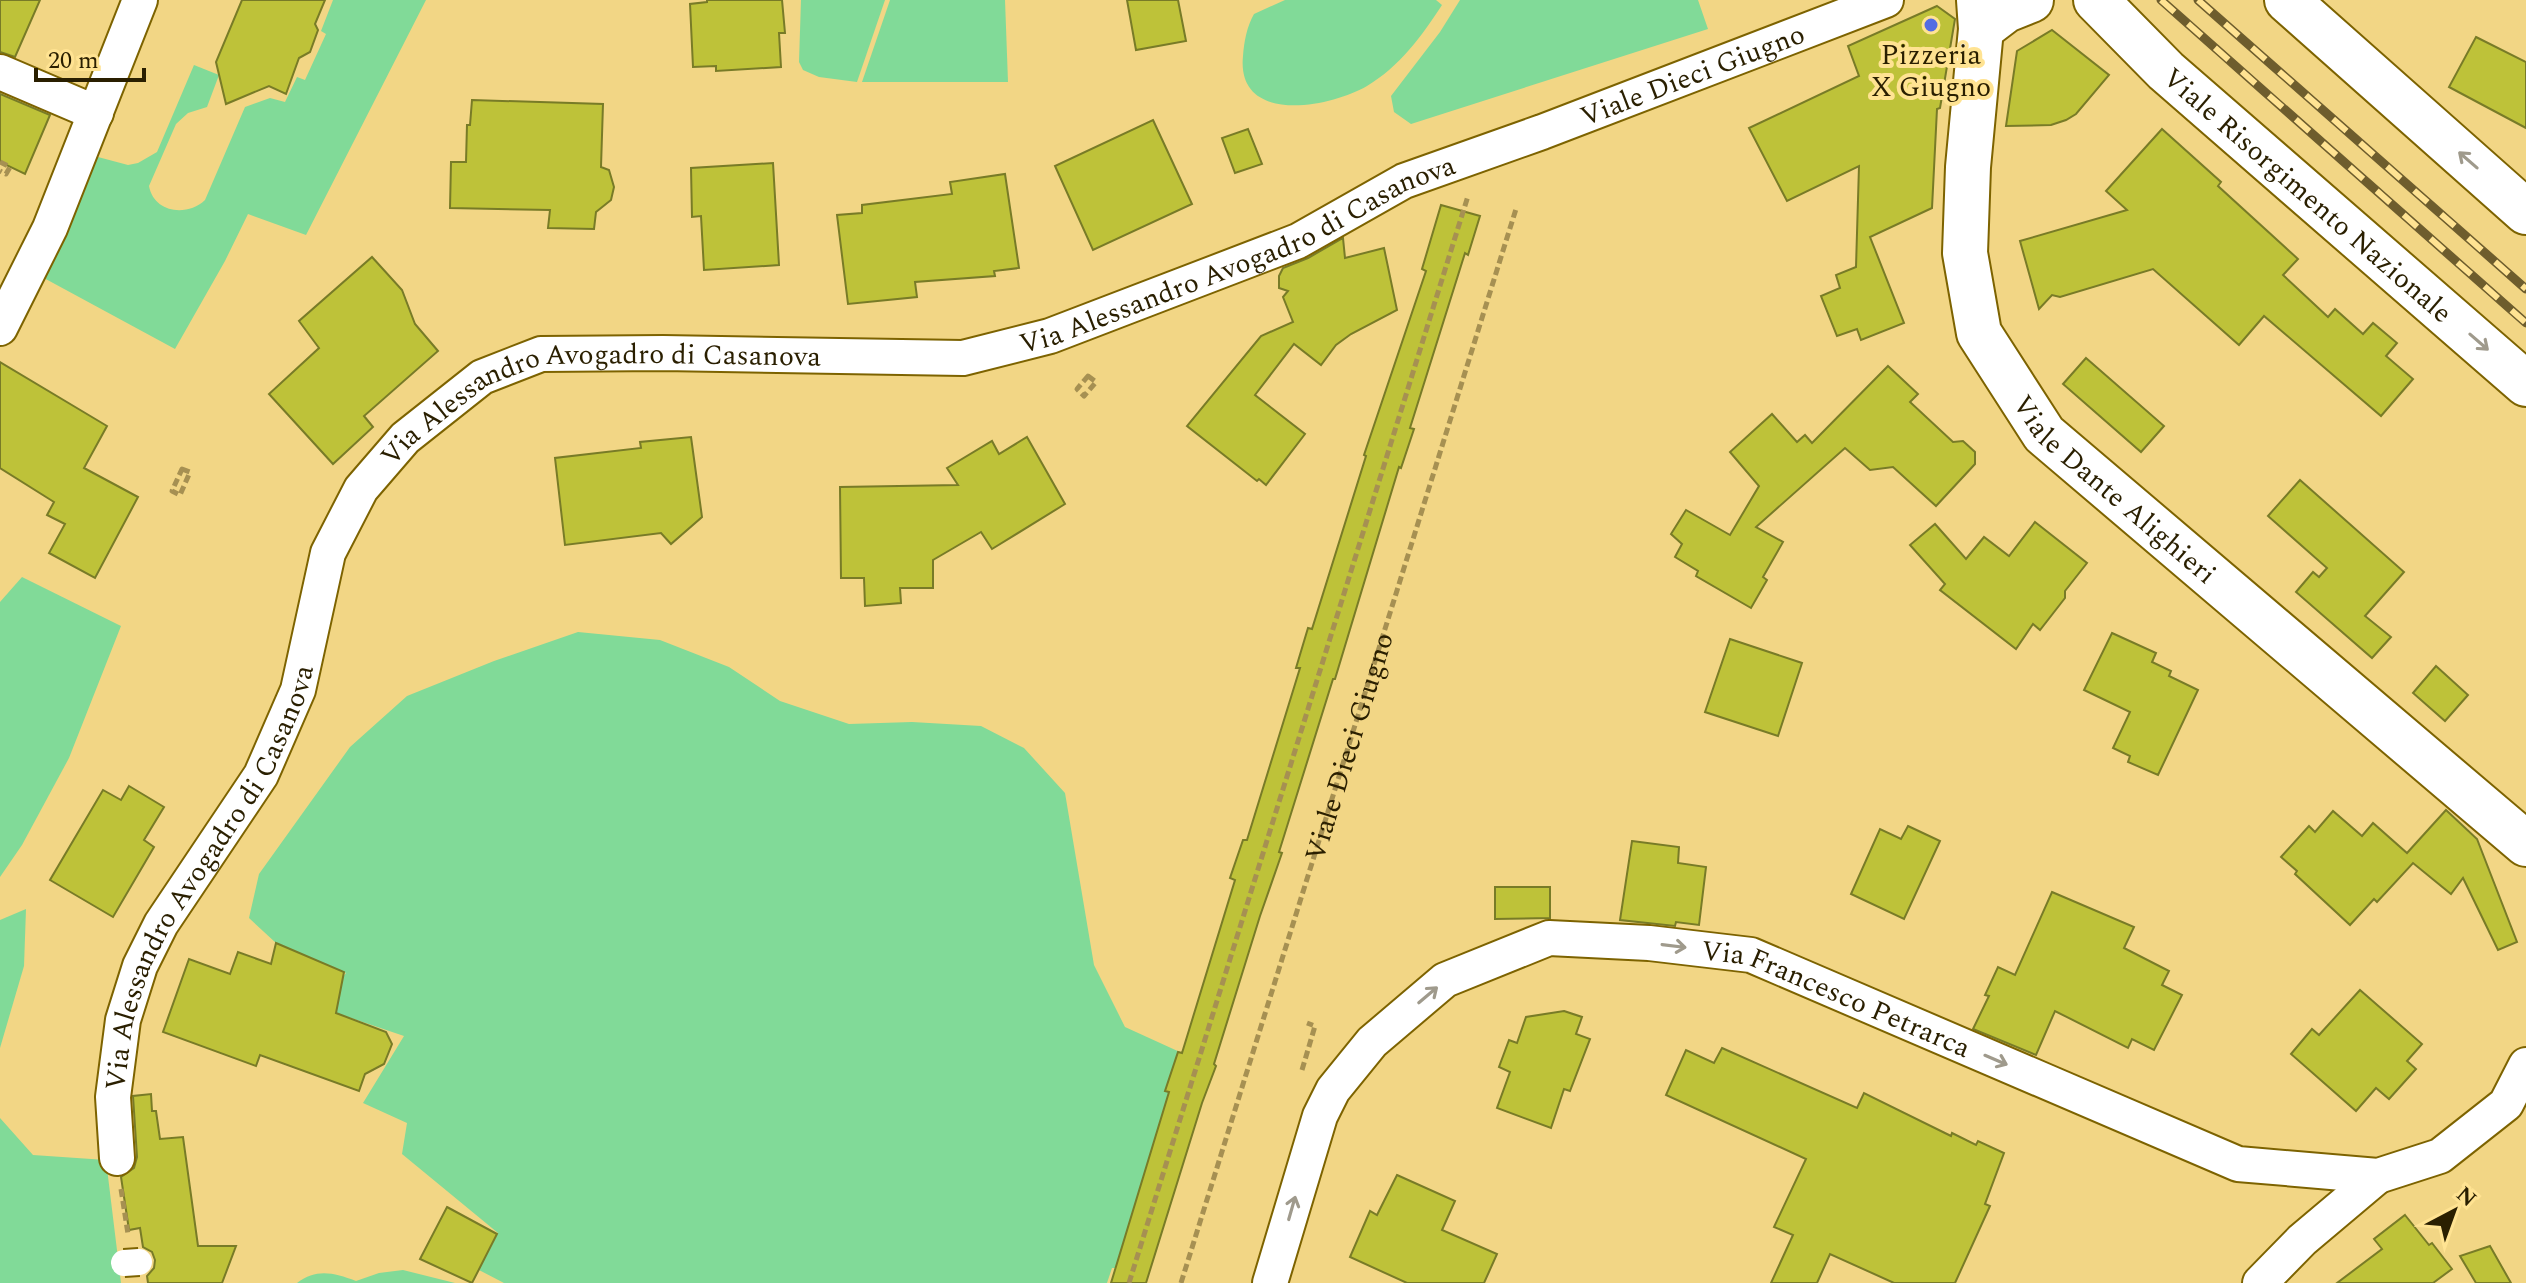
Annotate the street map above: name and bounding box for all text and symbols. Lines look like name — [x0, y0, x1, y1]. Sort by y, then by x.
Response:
street label: Viale Dieci Giugno — [1574, 13, 1811, 138]
marker: Pizzeria X Giugno — [1922, 16, 1940, 34]
scale bar — [36, 32, 144, 82]
place label: Pizzeria X Giugno — [1871, 34, 1991, 109]
text: 20 m — [48, 43, 99, 79]
street label: Viale Risorgimento Nazionale — [2153, 57, 2462, 334]
street label: Via Alessandro Avogadro di Casanova — [1015, 144, 1462, 366]
one-way arrow — [2458, 151, 2478, 169]
street label: Via Alessandro Avogadro di Casanova — [370, 333, 822, 476]
one-way arrow — [2468, 333, 2488, 351]
street label: Viale Dante Alighieri — [2001, 386, 2226, 595]
street label: Viale Dieci Giugno — [1294, 627, 1406, 867]
street label: Via Alessandro Avogadro di Casanova — [94, 661, 326, 1093]
street label: Via Francesco Petrarca — [1699, 929, 1977, 1070]
one-way arrow — [1660, 939, 1687, 954]
one-way arrow — [1417, 986, 1437, 1004]
one-way arrow — [1983, 1053, 2008, 1068]
north arrow — [2414, 1171, 2494, 1251]
text: N — [2449, 1179, 2484, 1215]
one-way arrow — [1285, 1196, 1300, 1222]

